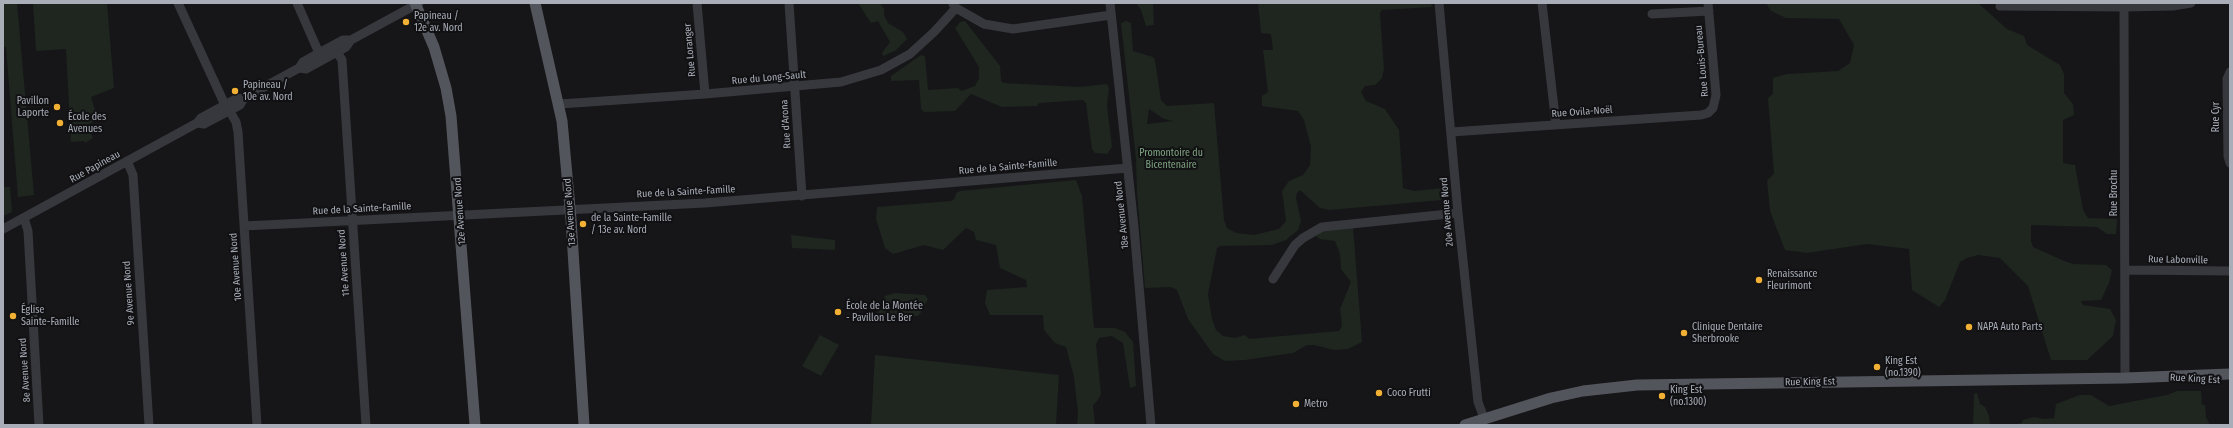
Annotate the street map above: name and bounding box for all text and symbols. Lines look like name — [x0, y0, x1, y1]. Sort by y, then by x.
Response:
place label: Papineau / 12e av. Nord — [414, 10, 463, 34]
marker: Papineau / 12e av. Nord — [401, 17, 411, 27]
street label: Rue Loranger — [682, 23, 698, 77]
street label: Rue Louis-Bureau — [1693, 25, 1711, 97]
street label: Rue du Long-Sault — [731, 69, 807, 87]
place label: Papineau / 10e av. Nord — [243, 79, 293, 102]
marker: Papineau / 10e av. Nord — [230, 86, 240, 96]
place label: Pavillon Laporte — [17, 95, 49, 118]
street label: Rue d'Arona — [778, 99, 794, 149]
marker: Pavillon Laporte — [52, 102, 62, 112]
street label: Rue Cyr — [2210, 102, 2222, 132]
street label: Rue Ovila-Noël — [1551, 104, 1613, 120]
place label: École des Avenues — [68, 111, 106, 134]
marker: École des Avenues — [55, 118, 65, 128]
park label: Promontoire du Bicentenaire — [1139, 147, 1203, 170]
street label: Rue Papineau — [68, 148, 122, 186]
street label: Rue de la Sainte-Famille — [958, 157, 1058, 177]
street label: Rue Brochu — [2108, 170, 2120, 216]
street label: 12e Avenue Nord — [452, 177, 468, 245]
street label: 20e Avenue Nord — [1438, 177, 1456, 247]
street label: 13e Avenue Nord — [562, 178, 578, 246]
street label: 18e Avenue Nord — [1112, 180, 1132, 250]
street label: Rue de la Sainte-Famille — [636, 183, 736, 201]
street label: Rue de la Sainte-Famille — [312, 200, 412, 218]
place label: de la Sainte-Famille / 13e av. Nord — [591, 212, 672, 236]
marker: de la Sainte-Famille / 13e av. Nord — [578, 219, 588, 229]
street label: 11e Avenue Nord — [336, 229, 352, 297]
street label: 10e Avenue Nord — [228, 232, 244, 302]
street label: Rue Labonville — [2148, 253, 2208, 267]
street label: 9e Avenue Nord — [121, 260, 137, 326]
place label: Renaissance Fleurimont — [1767, 268, 1817, 292]
marker: Renaissance Fleurimont — [1754, 275, 1764, 285]
place label: École de la Montée - Pavillon Le Ber — [846, 300, 923, 324]
place label: Église Sainte-Famille — [21, 304, 79, 328]
marker: École de la Montée - Pavillon Le Ber — [833, 307, 843, 317]
marker: Église Sainte-Famille — [8, 311, 18, 321]
place label: Clinique Dentaire Sherbrooke — [1692, 321, 1763, 344]
place label: NAPA Auto Parts — [1977, 321, 2042, 333]
marker: NAPA Auto Parts — [1964, 322, 1974, 332]
marker: Clinique Dentaire Sherbrooke — [1679, 328, 1689, 338]
street label: 8e Avenue Nord — [17, 337, 33, 403]
place label: King Est (no.1390) — [1885, 355, 1921, 378]
marker: King Est (no.1390) — [1872, 362, 1882, 372]
street label: Rue King Est — [2170, 372, 2220, 386]
street label: Rue King Est — [1785, 376, 1835, 388]
place label: King Est (no.1300) — [1670, 384, 1706, 408]
place label: Coco Frutti — [1387, 387, 1431, 399]
marker: Coco Frutti — [1374, 388, 1384, 398]
marker: King Est (no.1300) — [1657, 391, 1667, 401]
place label: Metro — [1304, 398, 1328, 410]
marker: Metro — [1291, 399, 1301, 409]

